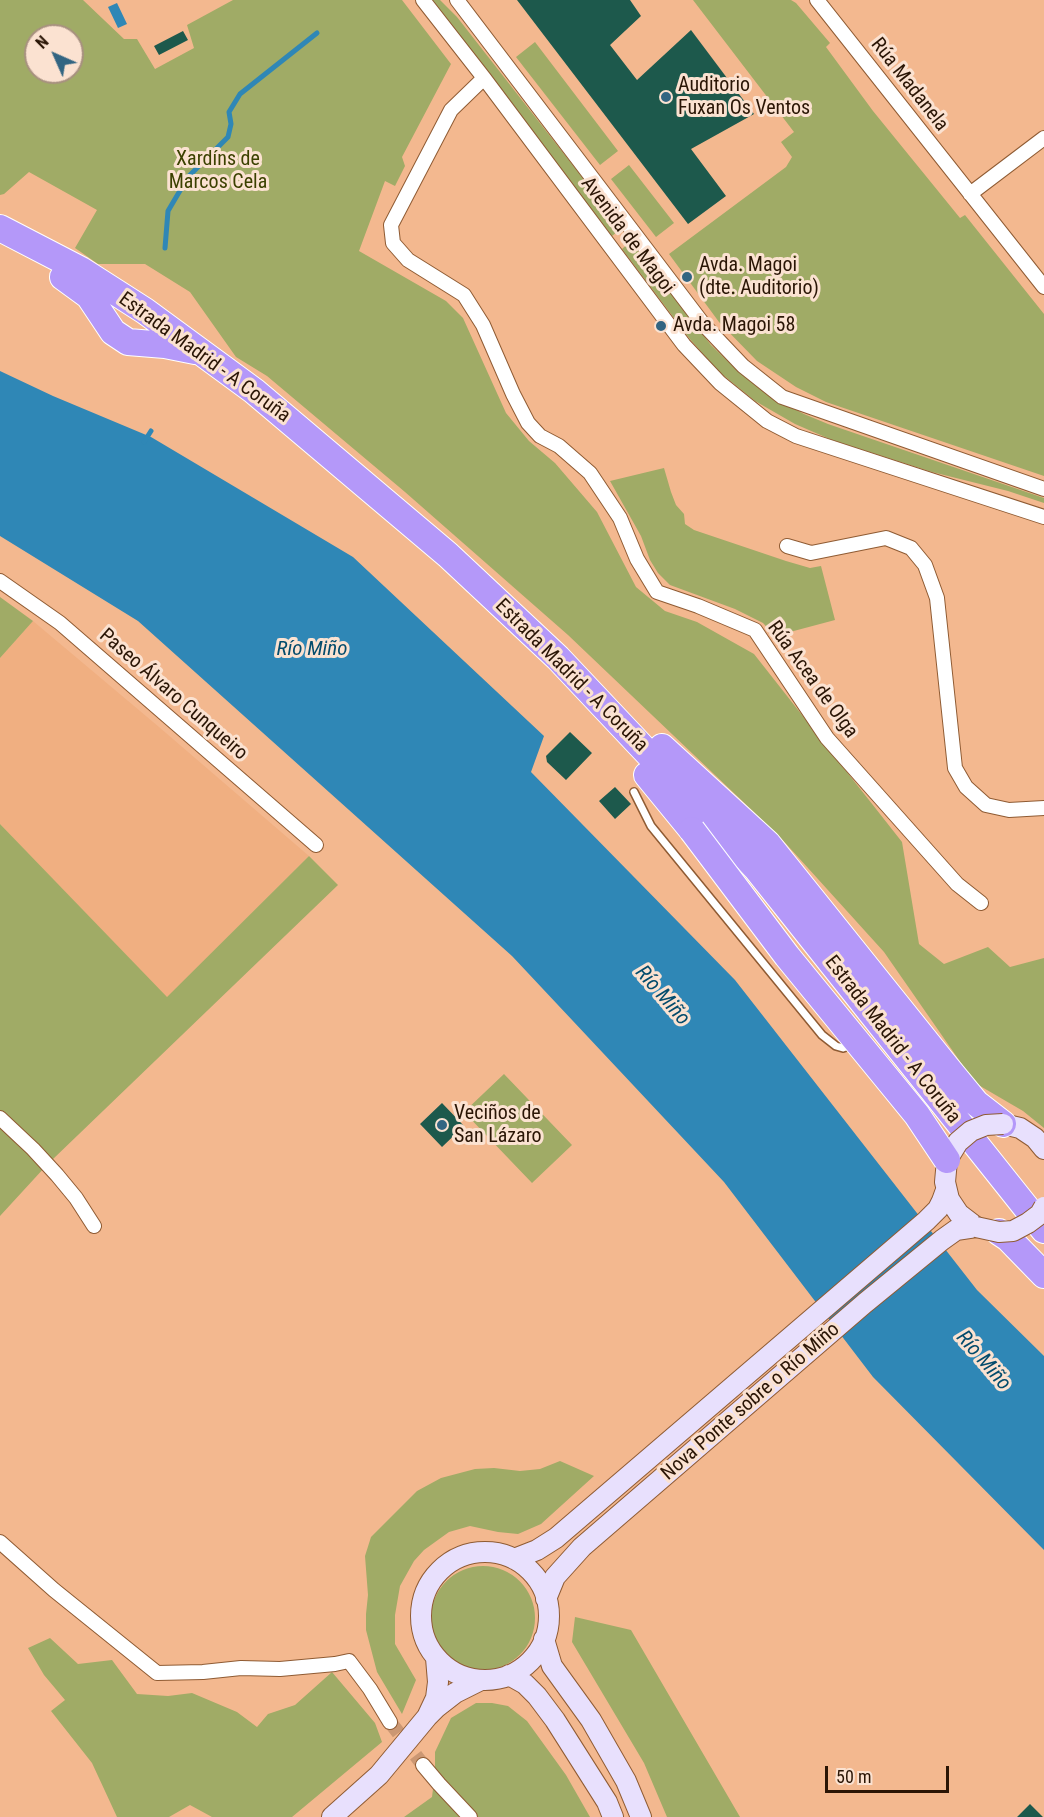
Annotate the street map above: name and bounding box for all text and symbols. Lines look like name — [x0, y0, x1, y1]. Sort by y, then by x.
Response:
north arrow — [24, 24, 84, 84]
text: N — [32, 32, 53, 53]
street label: Rúa Madanela — [865, 34, 953, 136]
place label: Auditorio Fuxan Os Ventos — [678, 74, 810, 121]
marker: Auditorio Fuxan Os Ventos — [659, 90, 673, 104]
park label: Xardíns de Marcos Cela — [169, 148, 267, 195]
street label: Avenida de Magoi — [575, 173, 679, 299]
place label: Avda. Magoi (dte. Auditorio) — [699, 254, 819, 301]
marker: Avda. Magoi (dte. Auditorio) — [680, 270, 694, 284]
street label: Estrada Madrid - A Coruña — [114, 288, 294, 428]
place label: Avda. Magoi 58 — [673, 314, 795, 338]
marker: Avda. Magoi 58 — [654, 319, 668, 333]
street label: Estrada Madrid - A Coruña — [490, 595, 652, 757]
street label: Rúa Acea de Olga — [762, 617, 862, 743]
street label: Paseo Álvaro Cunqueiro — [94, 624, 252, 766]
water label: Río Miño — [277, 637, 347, 663]
street label: Estrada Madrid - A Coruña — [819, 951, 965, 1129]
water label: Río Miño — [629, 961, 695, 1031]
place label: Veciños de San Lázaro — [454, 1102, 542, 1149]
marker: Veciños de San Lázaro — [435, 1118, 449, 1132]
street label: Nova Ponte sobre o Río Miño — [657, 1318, 845, 1486]
water label: Río Miño — [950, 1326, 1016, 1396]
scale bar — [828, 1754, 952, 1792]
text: 50 m — [836, 1766, 871, 1787]

